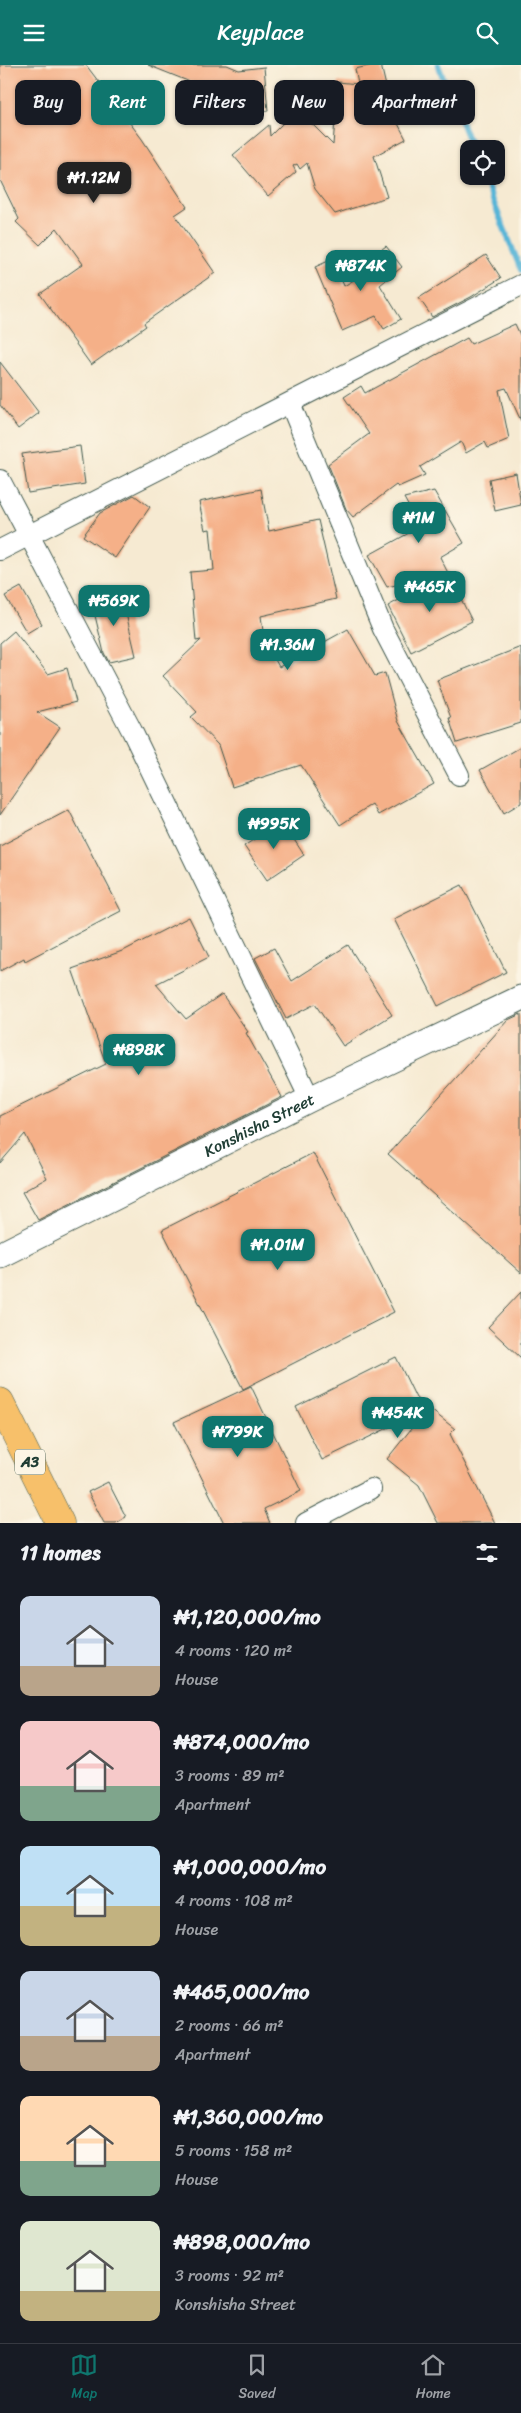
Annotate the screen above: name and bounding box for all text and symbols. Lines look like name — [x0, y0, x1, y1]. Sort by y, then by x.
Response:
text: Keyplace — [217, 13, 304, 52]
icon: menu — [20, 19, 48, 47]
icon: search — [473, 19, 501, 47]
chip: Buy — [15, 80, 81, 125]
chip: Rent — [91, 80, 165, 125]
chip: Filters — [175, 80, 264, 125]
chip: New — [274, 80, 344, 125]
chip: Apartment — [354, 80, 475, 125]
map controls — [460, 140, 505, 185]
button: locate — [460, 140, 505, 185]
pin: ₦1.12M — [53, 161, 135, 204]
text: ₦1.12M — [68, 163, 120, 192]
pin: ₦874K — [326, 249, 396, 292]
text: ₦874K — [336, 251, 386, 280]
pin: ₦1M — [395, 501, 443, 544]
text: ₦1M — [404, 503, 434, 532]
pin: ₦465K — [395, 571, 465, 613]
text: ₦465K — [405, 572, 455, 601]
pin: ₦569K — [79, 585, 149, 627]
text: ₦569K — [89, 586, 139, 615]
pin: ₦1.36M — [247, 629, 329, 671]
text: ₦1.36M — [261, 630, 315, 659]
pin: ₦995K — [239, 807, 309, 850]
text: ₦995K — [249, 809, 299, 838]
pin: ₦898K — [104, 1033, 174, 1076]
text: ₦898K — [114, 1035, 164, 1064]
street label: Konshisha Street — [199, 1085, 320, 1165]
pin: ₦1.01M — [237, 1229, 319, 1271]
text: ₦1.01M — [252, 1230, 304, 1259]
pin: ₦454K — [363, 1397, 433, 1439]
text: ₦454K — [373, 1398, 423, 1427]
pin: ₦799K — [203, 1415, 273, 1458]
text: ₦799K — [213, 1417, 263, 1446]
road number: A3 — [15, 1449, 45, 1475]
text: 11 homes — [20, 1534, 101, 1572]
icon: filters — [473, 1539, 501, 1567]
text: ₦1,120,000/mo — [175, 1598, 321, 1636]
icon: home — [60, 1616, 120, 1676]
text: 4 rooms · 120 m² — [175, 1636, 292, 1665]
text: House — [175, 1665, 218, 1694]
text: ₦874,000/mo — [175, 1723, 309, 1761]
icon: home — [60, 1741, 120, 1801]
text: 3 rooms · 89 m² — [175, 1761, 284, 1790]
text: Apartment — [175, 1790, 251, 1819]
text: ₦1,000,000/mo — [175, 1848, 326, 1886]
icon: home — [60, 1866, 120, 1926]
text: 4 rooms · 108 m² — [175, 1886, 293, 1915]
text: House — [175, 1915, 218, 1944]
text: ₦465,000/mo — [175, 1973, 310, 2011]
icon: home — [60, 1991, 120, 2051]
text: 2 rooms · 66 m² — [175, 2011, 284, 2040]
text: Apartment — [175, 2040, 251, 2069]
text: ₦1,360,000/mo — [175, 2098, 323, 2136]
icon: home — [60, 2116, 120, 2176]
text: 5 rooms · 158 m² — [175, 2136, 292, 2165]
text: House — [175, 2165, 218, 2194]
text: ₦898,000/mo — [175, 2223, 310, 2261]
icon: home — [60, 2241, 120, 2301]
text: 3 rooms · 92 m² — [175, 2261, 284, 2290]
text: Konshisha Street — [175, 2290, 296, 2319]
tab: Map — [70, 2351, 98, 2406]
tab: Saved — [239, 2351, 275, 2406]
tab: Home — [416, 2351, 451, 2406]

